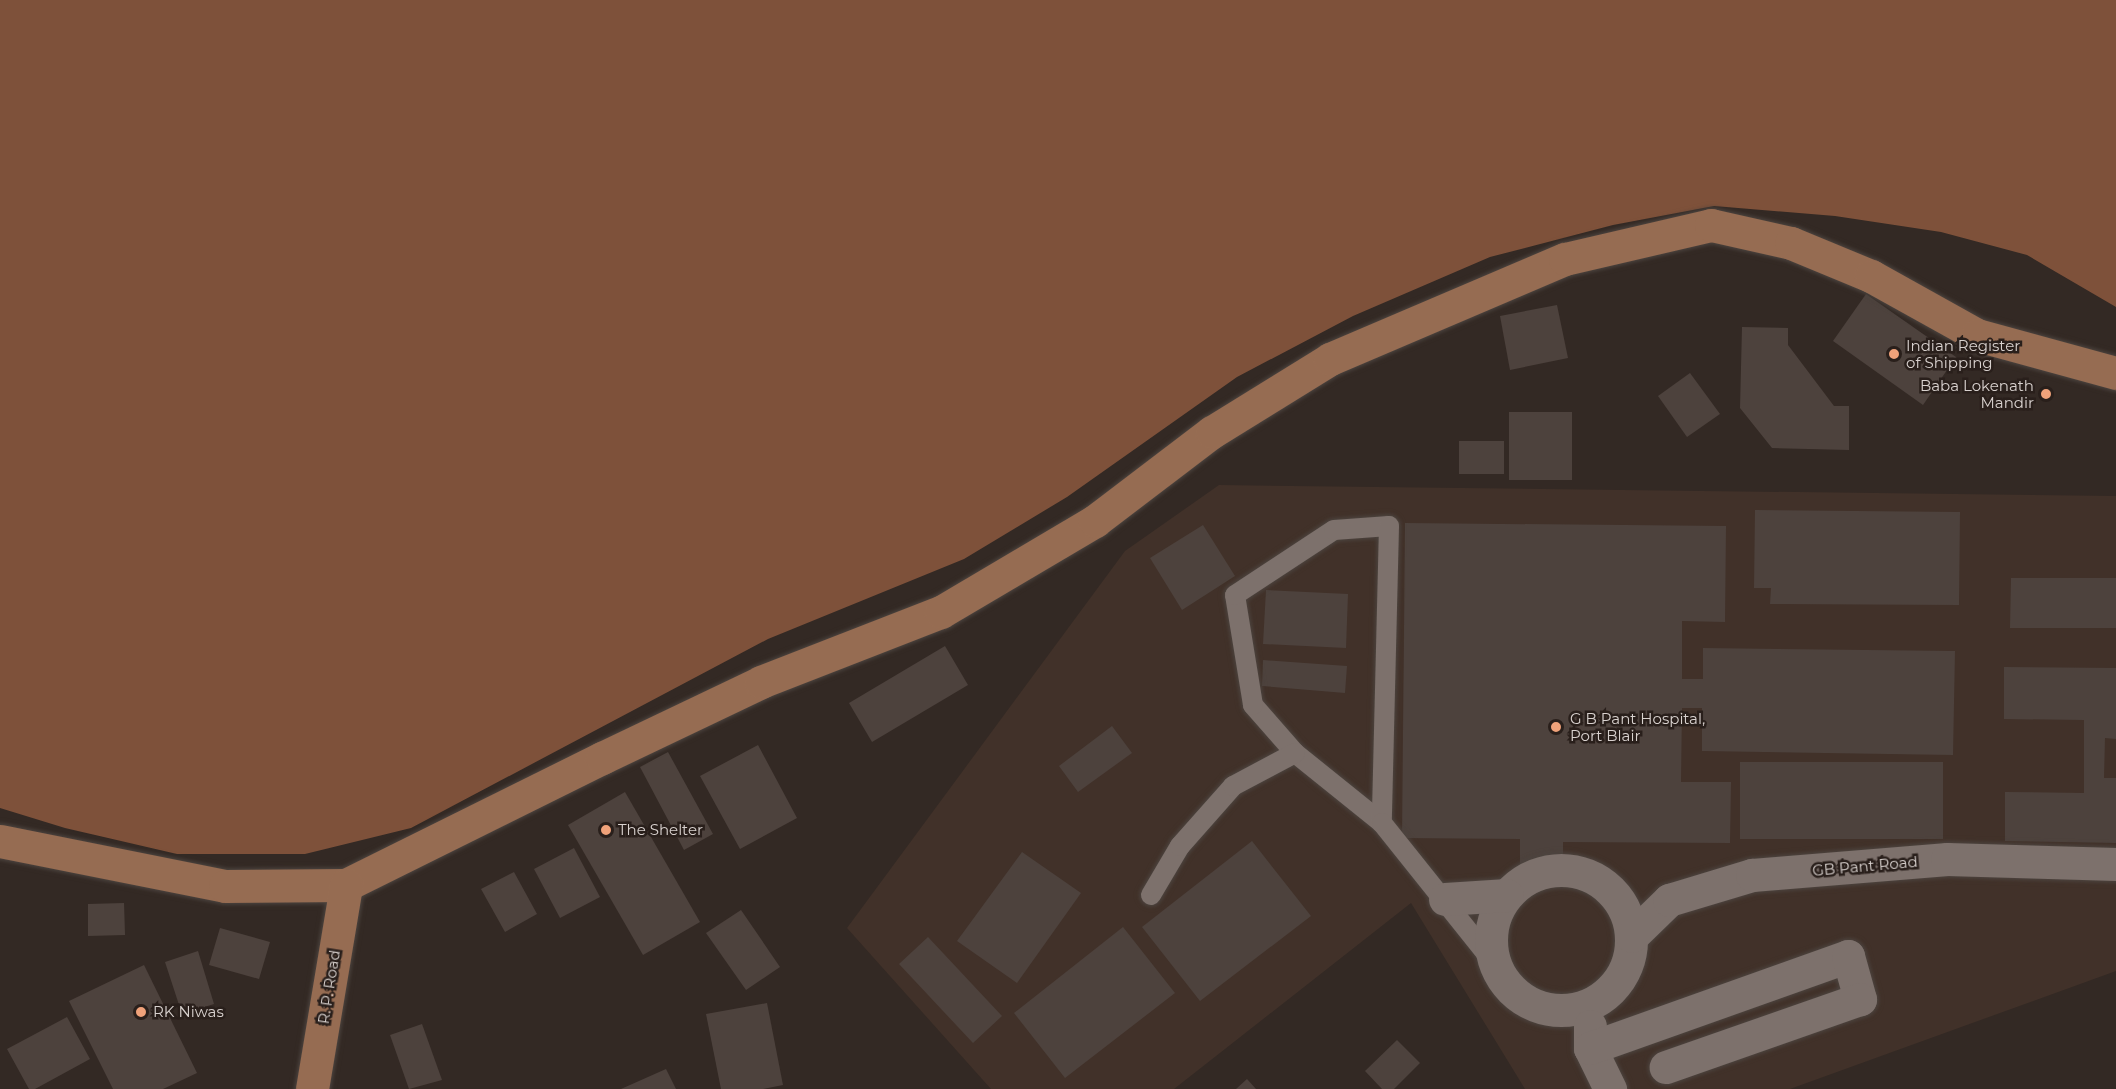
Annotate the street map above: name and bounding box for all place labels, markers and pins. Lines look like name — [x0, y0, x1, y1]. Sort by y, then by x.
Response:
place label: Indian Register of Shipping — [1906, 336, 2020, 371]
marker: Indian Register of Shipping — [1887, 347, 1901, 361]
place label: Baba Lokenath Mandir — [1920, 376, 2034, 411]
marker: Baba Lokenath Mandir — [2039, 387, 2053, 401]
place label: G B Pant Hospital, Port Blair — [1570, 709, 1705, 744]
marker: G B Pant Hospital, Port Blair — [1547, 718, 1565, 736]
place label: The Shelter — [618, 821, 703, 839]
marker: The Shelter — [599, 823, 613, 837]
place label: RK Niwas — [153, 1003, 224, 1021]
marker: RK Niwas — [134, 1005, 148, 1019]

